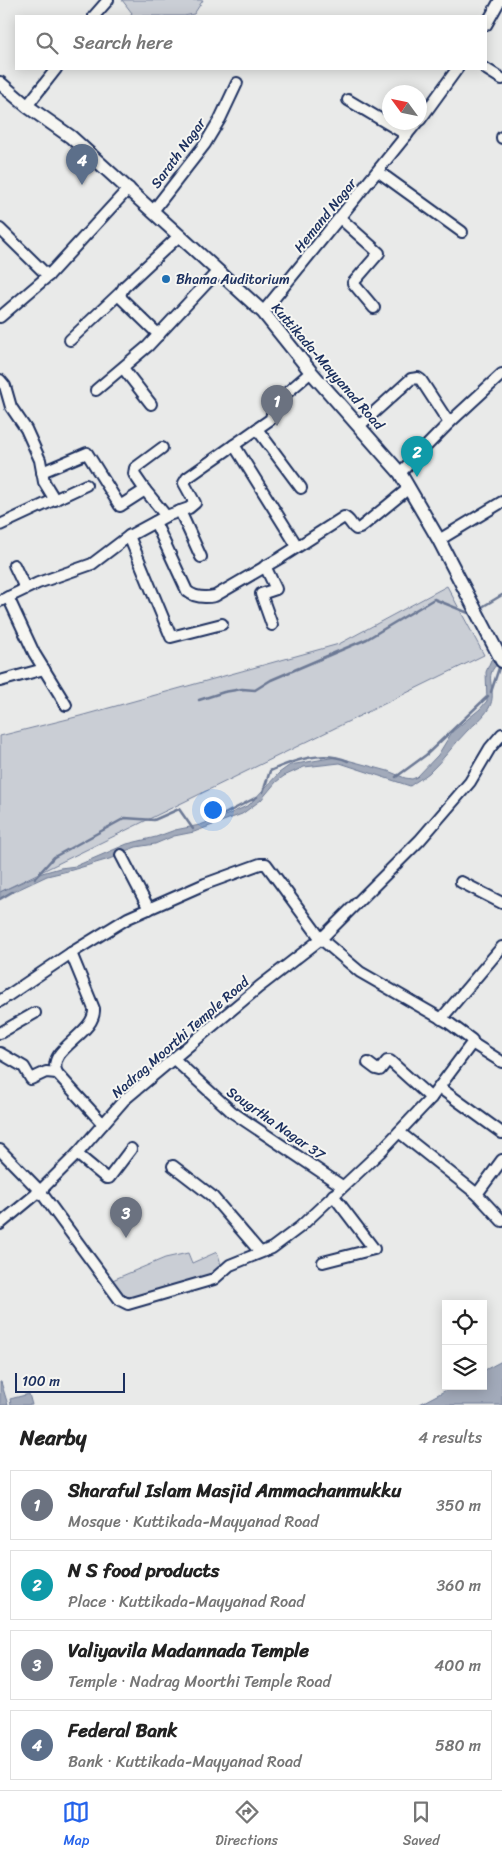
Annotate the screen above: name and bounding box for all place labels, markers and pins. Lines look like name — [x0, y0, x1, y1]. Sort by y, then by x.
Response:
pin: 4 — [66, 144, 98, 185]
place label: Bhama Auditorium — [176, 267, 290, 292]
marker: Bhama Auditorium — [160, 273, 172, 285]
pin: 1 — [261, 385, 293, 426]
pin: 2 — [401, 436, 433, 477]
pin: 3 — [110, 1197, 142, 1238]

